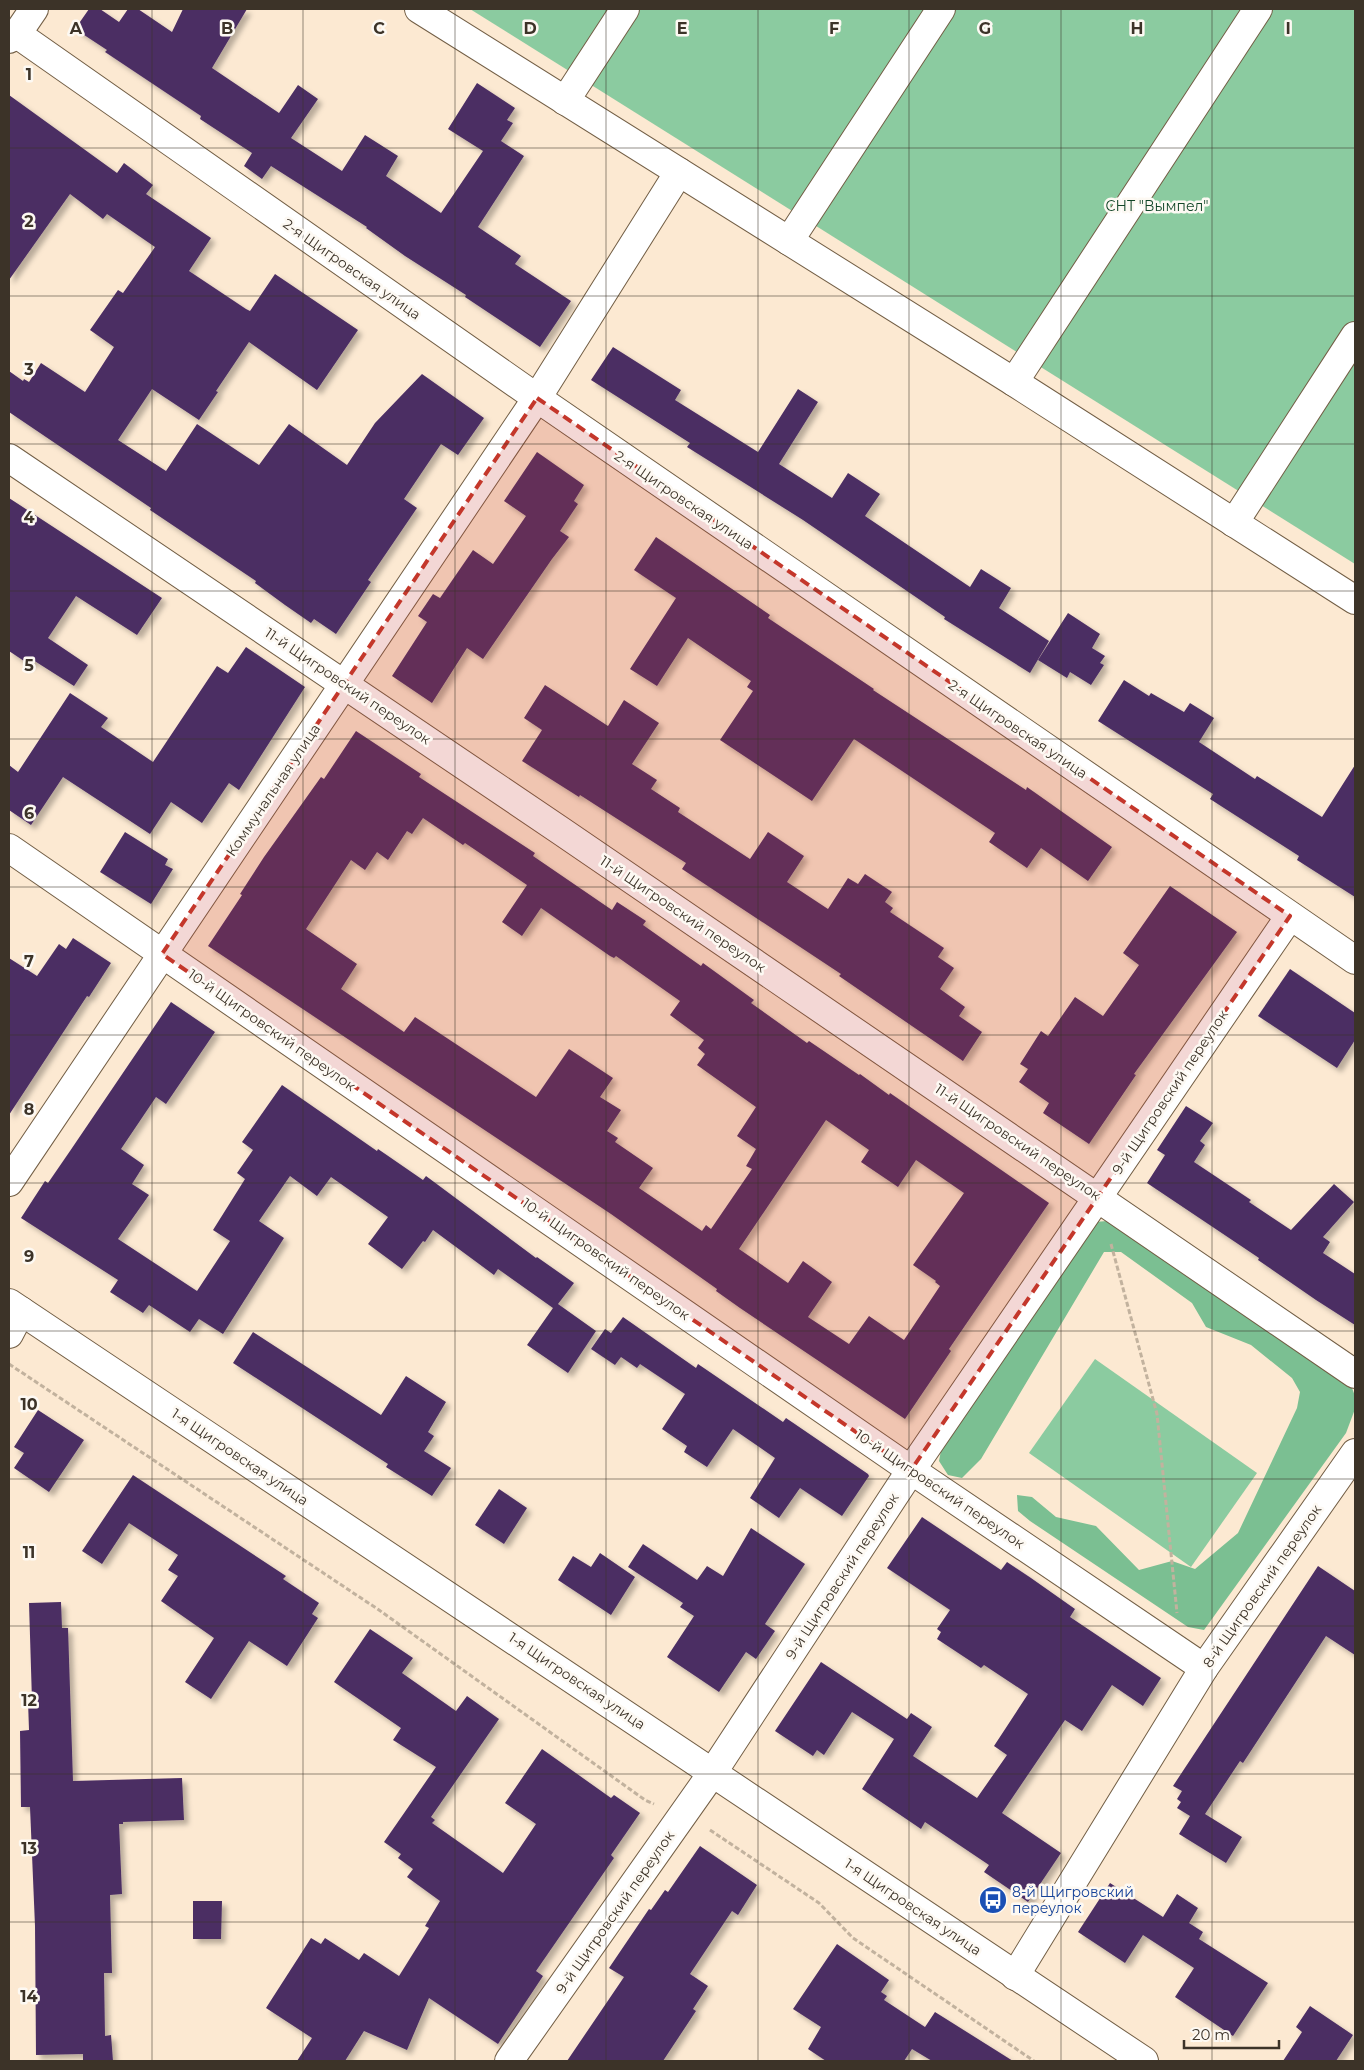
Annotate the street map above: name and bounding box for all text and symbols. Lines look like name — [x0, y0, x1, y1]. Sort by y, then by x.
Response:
text: A — [69, 19, 83, 38]
text: B — [221, 19, 233, 38]
text: C — [373, 19, 385, 38]
text: D — [523, 19, 537, 38]
text: E — [677, 19, 687, 38]
text: F — [829, 19, 839, 38]
text: G — [979, 19, 991, 38]
text: H — [1131, 19, 1143, 38]
text: I — [1285, 19, 1291, 38]
text: 1 — [26, 65, 32, 84]
park label: СНТ "Вымпел" — [1105, 197, 1209, 215]
text: 2 — [24, 212, 34, 231]
street label: 2-я Щигровская улица — [280, 215, 424, 323]
text: 3 — [23, 360, 34, 379]
street label: 2-я Щигровская улица — [611, 447, 757, 553]
text: 4 — [23, 508, 35, 527]
street label: 11-й Щигровский переулок — [262, 624, 434, 748]
text: 5 — [24, 656, 34, 675]
street label: 2-я Щигровская улица — [945, 676, 1091, 782]
street label: Коммунальная улица — [222, 720, 324, 860]
text: 6 — [24, 804, 34, 823]
street label: 11-й Щигровский переулок — [597, 852, 769, 976]
text: 7 — [24, 952, 34, 971]
street label: 10-й Щигровский переулок — [185, 965, 359, 1095]
street label: 9-й Щигровский переулок — [1108, 1006, 1232, 1178]
street label: 11-й Щигровский переулок — [932, 1080, 1104, 1204]
text: 8 — [24, 1100, 34, 1119]
street label: 10-й Щигровский переулок — [519, 1194, 693, 1324]
text: 9 — [24, 1247, 34, 1266]
text: 10 — [20, 1395, 38, 1414]
street label: 1-я Щигровская улица — [168, 1404, 312, 1510]
street label: 10-й Щигровский переулок — [852, 1425, 1028, 1553]
street label: 9-й Щигровский переулок — [781, 1489, 903, 1663]
street label: 8-й Щигровский переулок — [1199, 1501, 1325, 1671]
text: 11 — [23, 1543, 35, 1562]
street label: 1-я Щигровская улица — [505, 1628, 649, 1734]
text: 12 — [21, 1691, 37, 1710]
street label: 9-й Щигровский переулок — [552, 1827, 678, 1997]
text: 13 — [21, 1839, 37, 1858]
street label: 1-я Щигровская улица — [841, 1854, 985, 1960]
place label: 8-й Щигровский переулок — [1012, 1883, 1134, 1917]
bus stop icon: 8-й Щигровский переулок — [978, 1885, 1008, 1915]
text: 14 — [20, 1987, 38, 2006]
scale bar — [1184, 2018, 1279, 2050]
text: 20 m — [1192, 2025, 1230, 2044]

